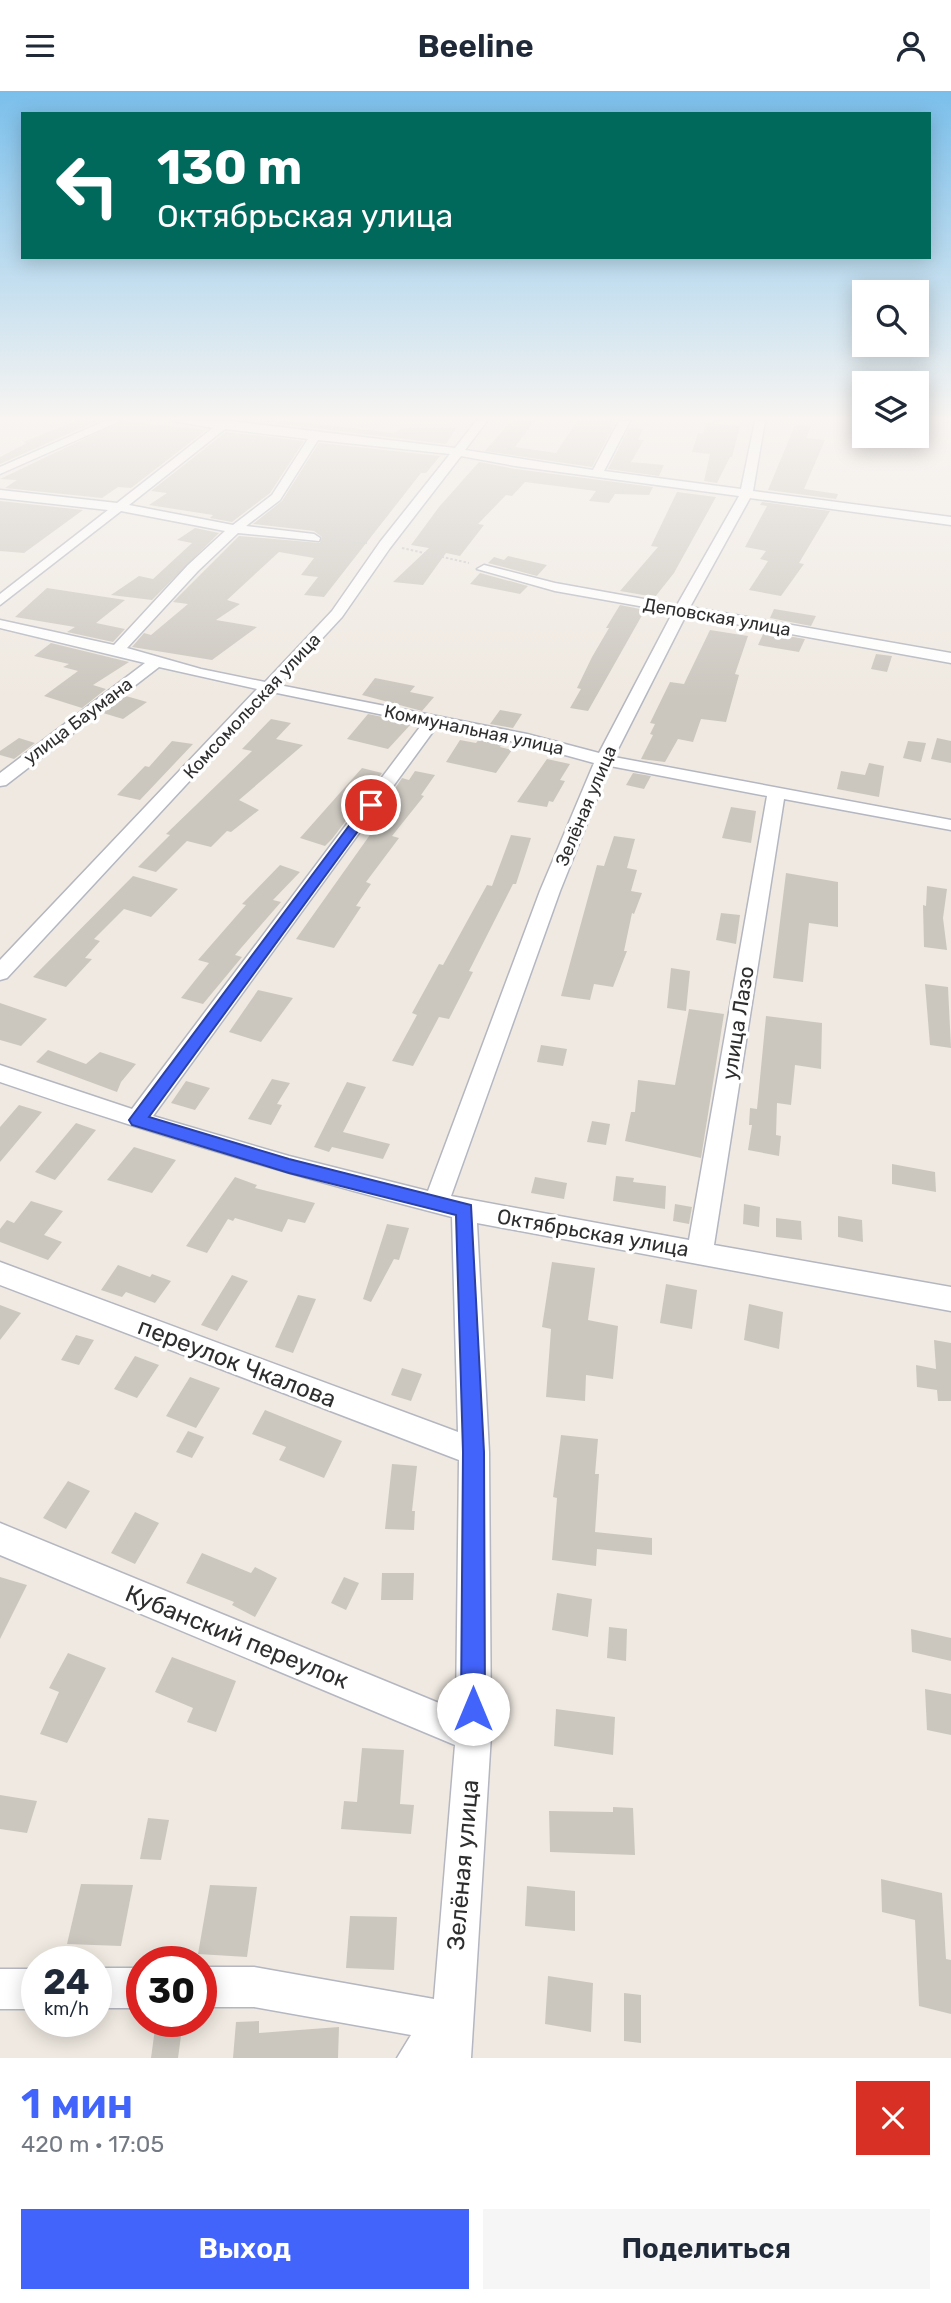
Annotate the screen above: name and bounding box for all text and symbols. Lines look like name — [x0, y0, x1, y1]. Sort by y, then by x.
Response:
icon: menu — [21, 27, 59, 65]
text: Beeline — [417, 27, 534, 65]
icon: person — [892, 27, 930, 65]
text: 130 m — [157, 138, 302, 196]
icon: left — [42, 140, 133, 231]
text: Октябрьская улица — [157, 197, 453, 235]
map controls — [852, 280, 929, 448]
button: search — [852, 280, 929, 357]
button: layers — [852, 371, 929, 448]
street label: Деповская улица — [642, 593, 792, 641]
street label: Комсомольская улица — [179, 629, 325, 783]
street label: улица Баумана — [19, 673, 137, 769]
street label: Коммунальная улица — [382, 700, 566, 760]
street label: Зелёная улица — [551, 743, 621, 869]
pin — [341, 775, 401, 835]
icon: arrive — [352, 786, 390, 824]
street label: улица Лазо — [716, 964, 759, 1082]
street label: Октябрьская улица — [495, 1203, 691, 1262]
street label: переулок Чкалова — [134, 1312, 340, 1414]
street label: Кубанский переулок — [121, 1579, 353, 1695]
position arrow — [436, 1672, 510, 1746]
street label: Зелёная улица — [442, 1778, 484, 1952]
speed limit sign: 30 — [126, 1946, 217, 2037]
text: 24 — [43, 1961, 90, 2003]
text: km/h — [44, 1998, 89, 2020]
text: 1 мин — [21, 2079, 133, 2129]
button: close — [856, 2081, 930, 2155]
text: 420 m · 17:05 — [21, 2130, 164, 2158]
button: Выход — [21, 2209, 469, 2289]
button: Поделиться — [483, 2209, 930, 2289]

